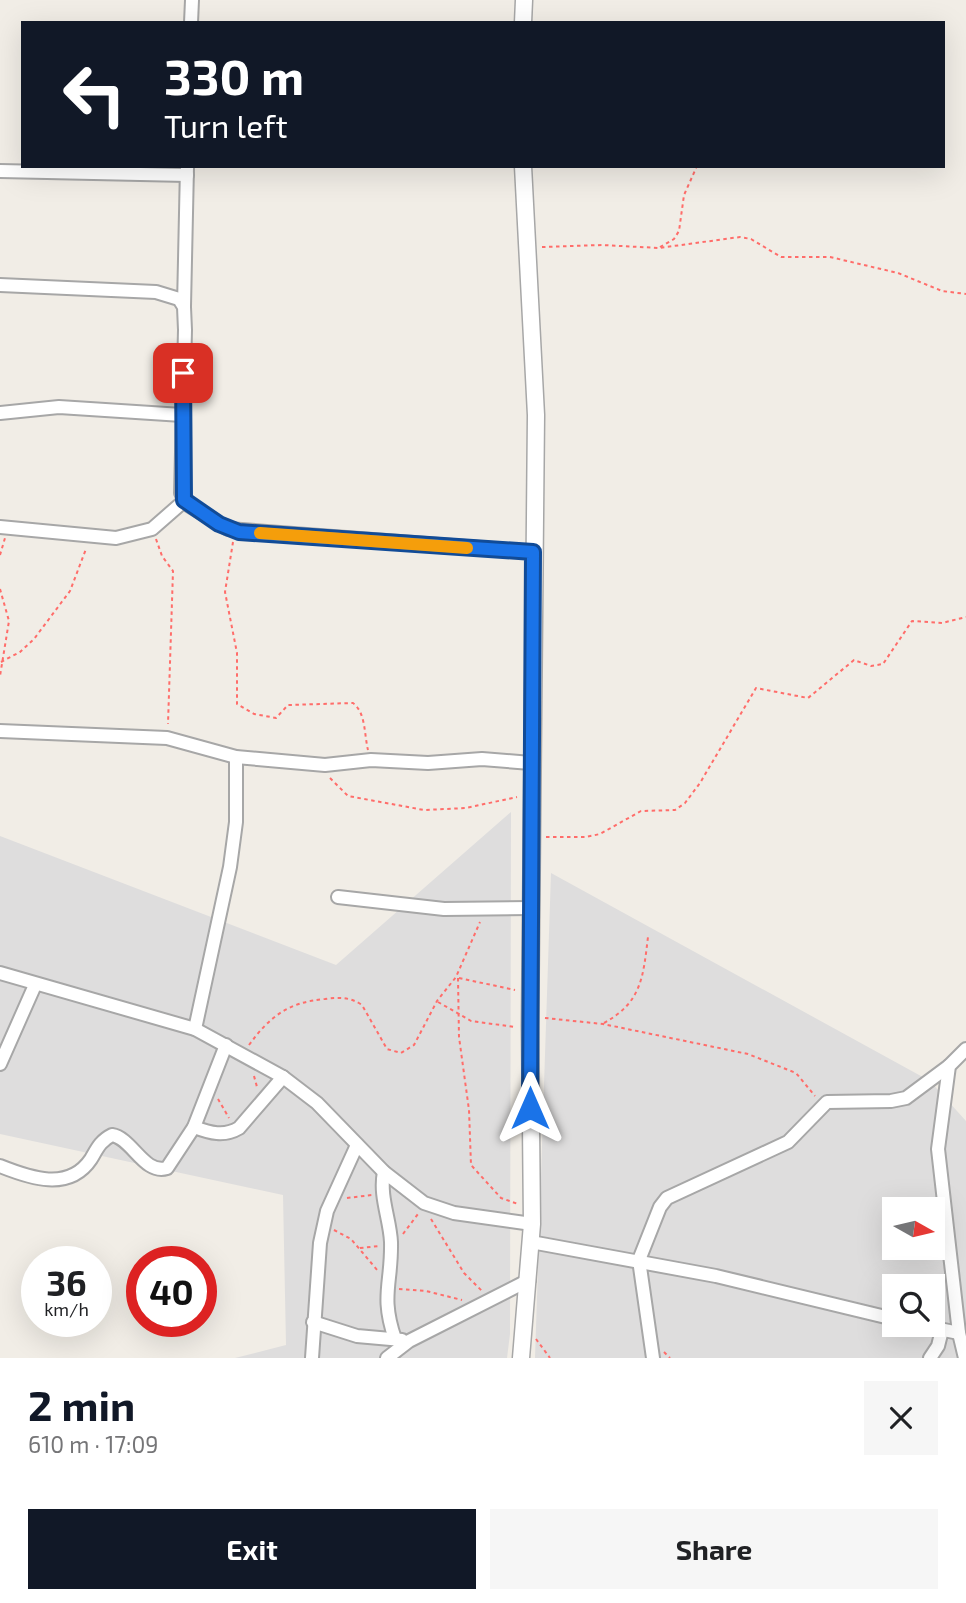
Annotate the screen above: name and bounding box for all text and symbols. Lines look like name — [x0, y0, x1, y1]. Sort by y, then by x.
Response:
text: 330 m — [164, 46, 304, 105]
icon: left — [49, 49, 140, 140]
text: Turn left — [164, 106, 288, 144]
pin — [153, 343, 213, 403]
icon: arrive — [164, 354, 202, 392]
position arrow — [493, 1071, 567, 1145]
north arrow — [882, 1197, 945, 1260]
map controls — [882, 1197, 945, 1337]
speed limit sign: 40 — [126, 1246, 217, 1337]
text: 36 — [46, 1261, 87, 1303]
button: search — [882, 1274, 945, 1337]
text: km/h — [44, 1298, 89, 1320]
text: 2 min — [28, 1379, 135, 1429]
button: close — [864, 1381, 938, 1455]
text: 610 m · 17:09 — [28, 1430, 159, 1458]
button: Exit — [28, 1509, 476, 1589]
button: Share — [490, 1509, 938, 1589]

